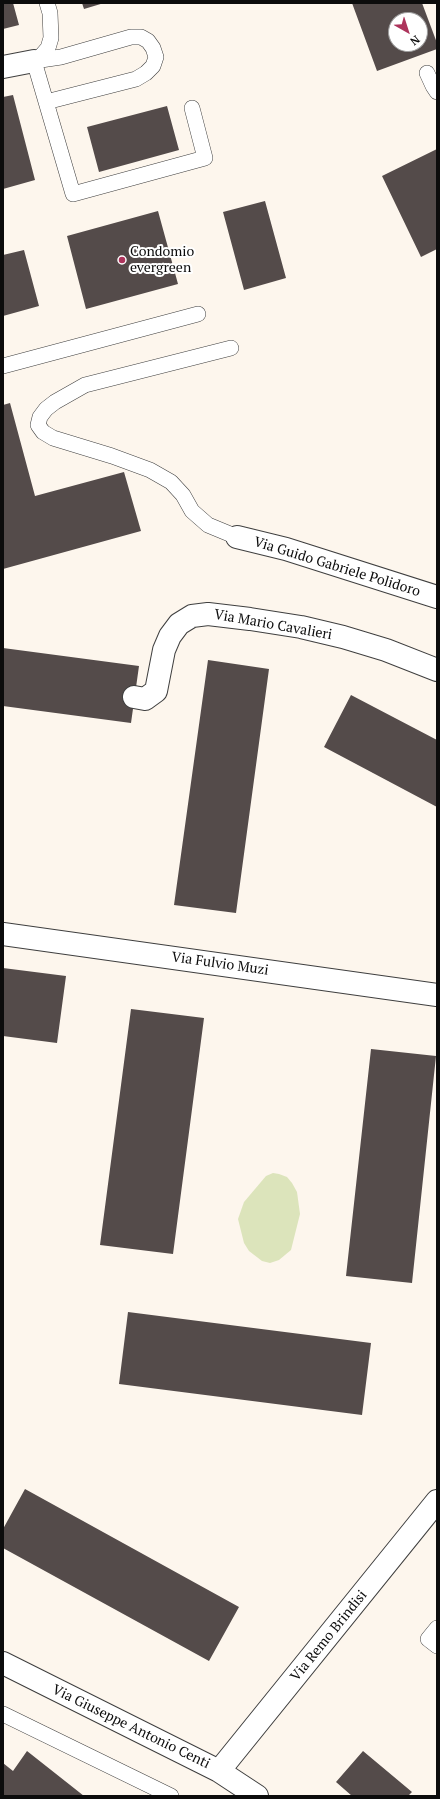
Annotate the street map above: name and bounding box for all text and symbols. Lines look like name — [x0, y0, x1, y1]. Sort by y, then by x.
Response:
north arrow — [388, 12, 428, 52]
text: N — [407, 32, 423, 49]
place label: Condomio evergreen — [130, 244, 194, 276]
marker: Condomio evergreen — [117, 255, 127, 265]
street label: Via Guido Gabriele Polidoro — [252, 534, 422, 600]
street label: Via Mario Cavalieri — [213, 606, 333, 644]
street label: Via Fulvio Muzi — [170, 949, 270, 979]
street label: Via Remo Brindisi — [287, 1587, 371, 1685]
street label: Via Giuseppe Antonio Centi — [49, 1681, 213, 1773]

